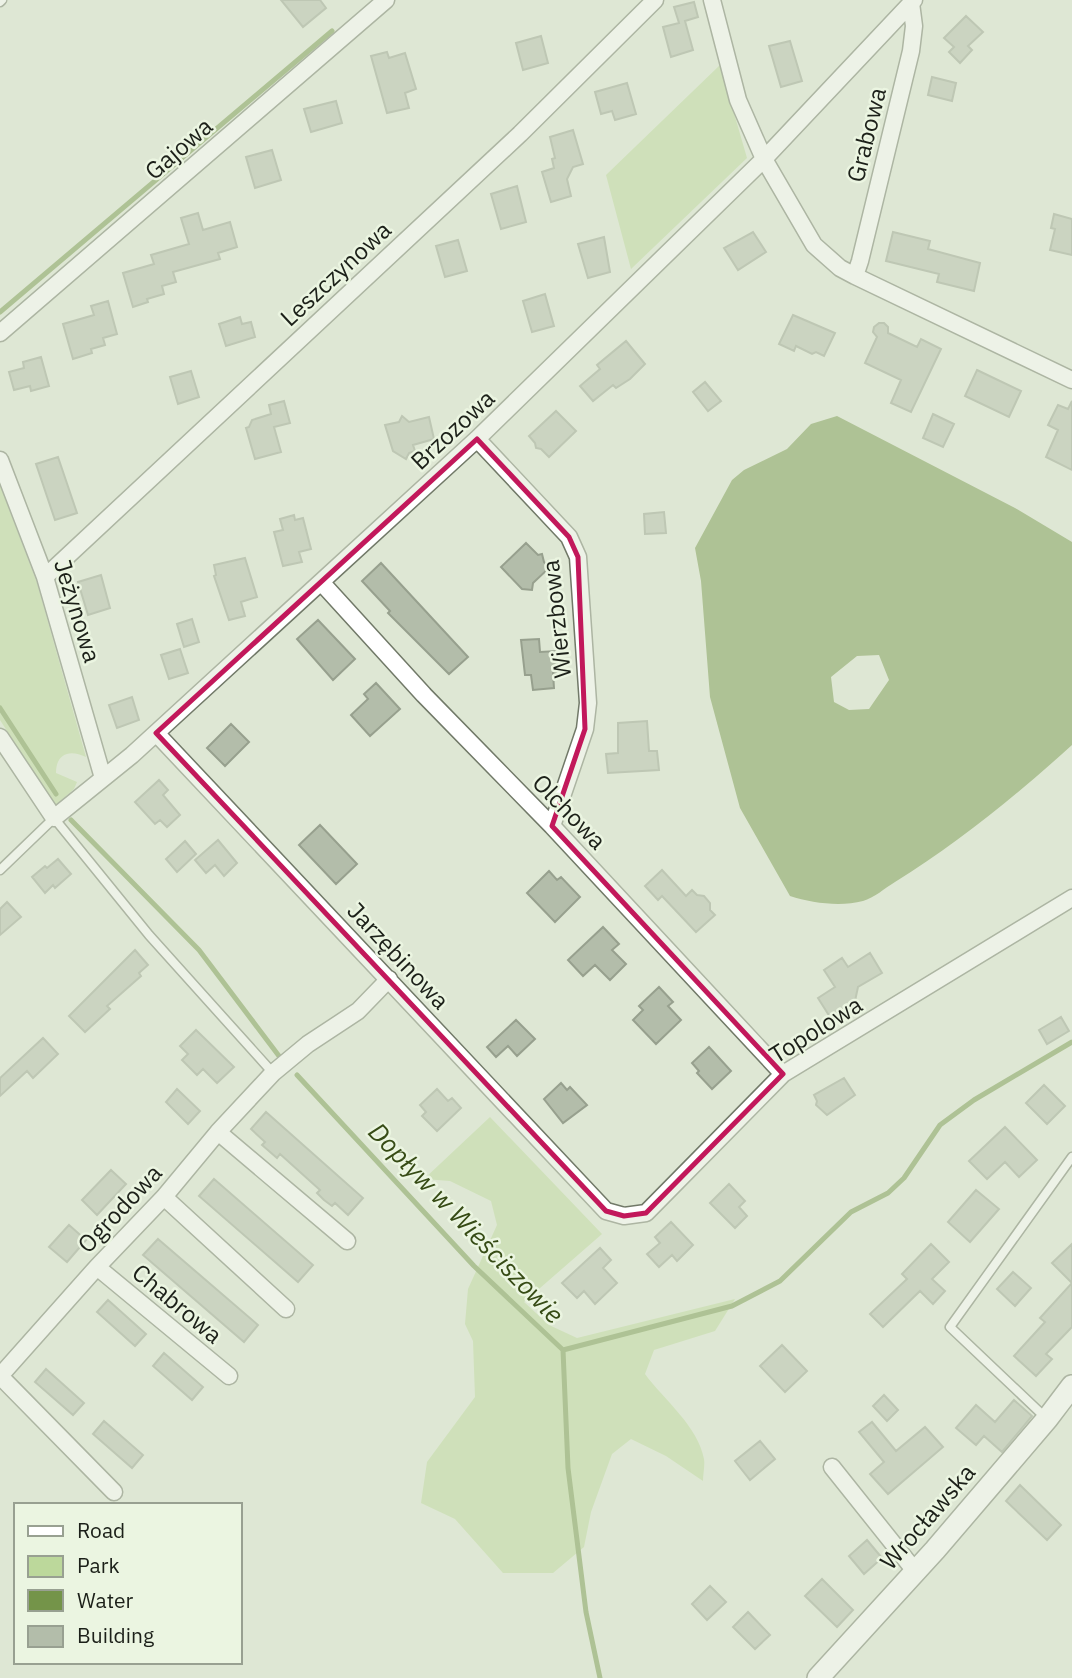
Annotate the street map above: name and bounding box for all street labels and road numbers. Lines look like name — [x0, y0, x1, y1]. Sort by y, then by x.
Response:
street label: Grabowa — [839, 84, 893, 185]
street label: Gajowa — [138, 110, 219, 187]
street label: Leszczynowa — [273, 214, 398, 333]
street label: Brzozowa — [403, 382, 501, 476]
street label: Jeżynowa — [47, 555, 109, 666]
street label: Wierzbowa — [534, 558, 578, 680]
street label: Olchowa — [526, 767, 614, 856]
street label: Jarzębinowa — [341, 895, 457, 1016]
street label: Topolowa — [763, 988, 868, 1070]
street label: Ogrodowa — [70, 1157, 169, 1259]
street label: Chabrowa — [126, 1256, 230, 1350]
street label: Wrocławska — [872, 1457, 982, 1576]

